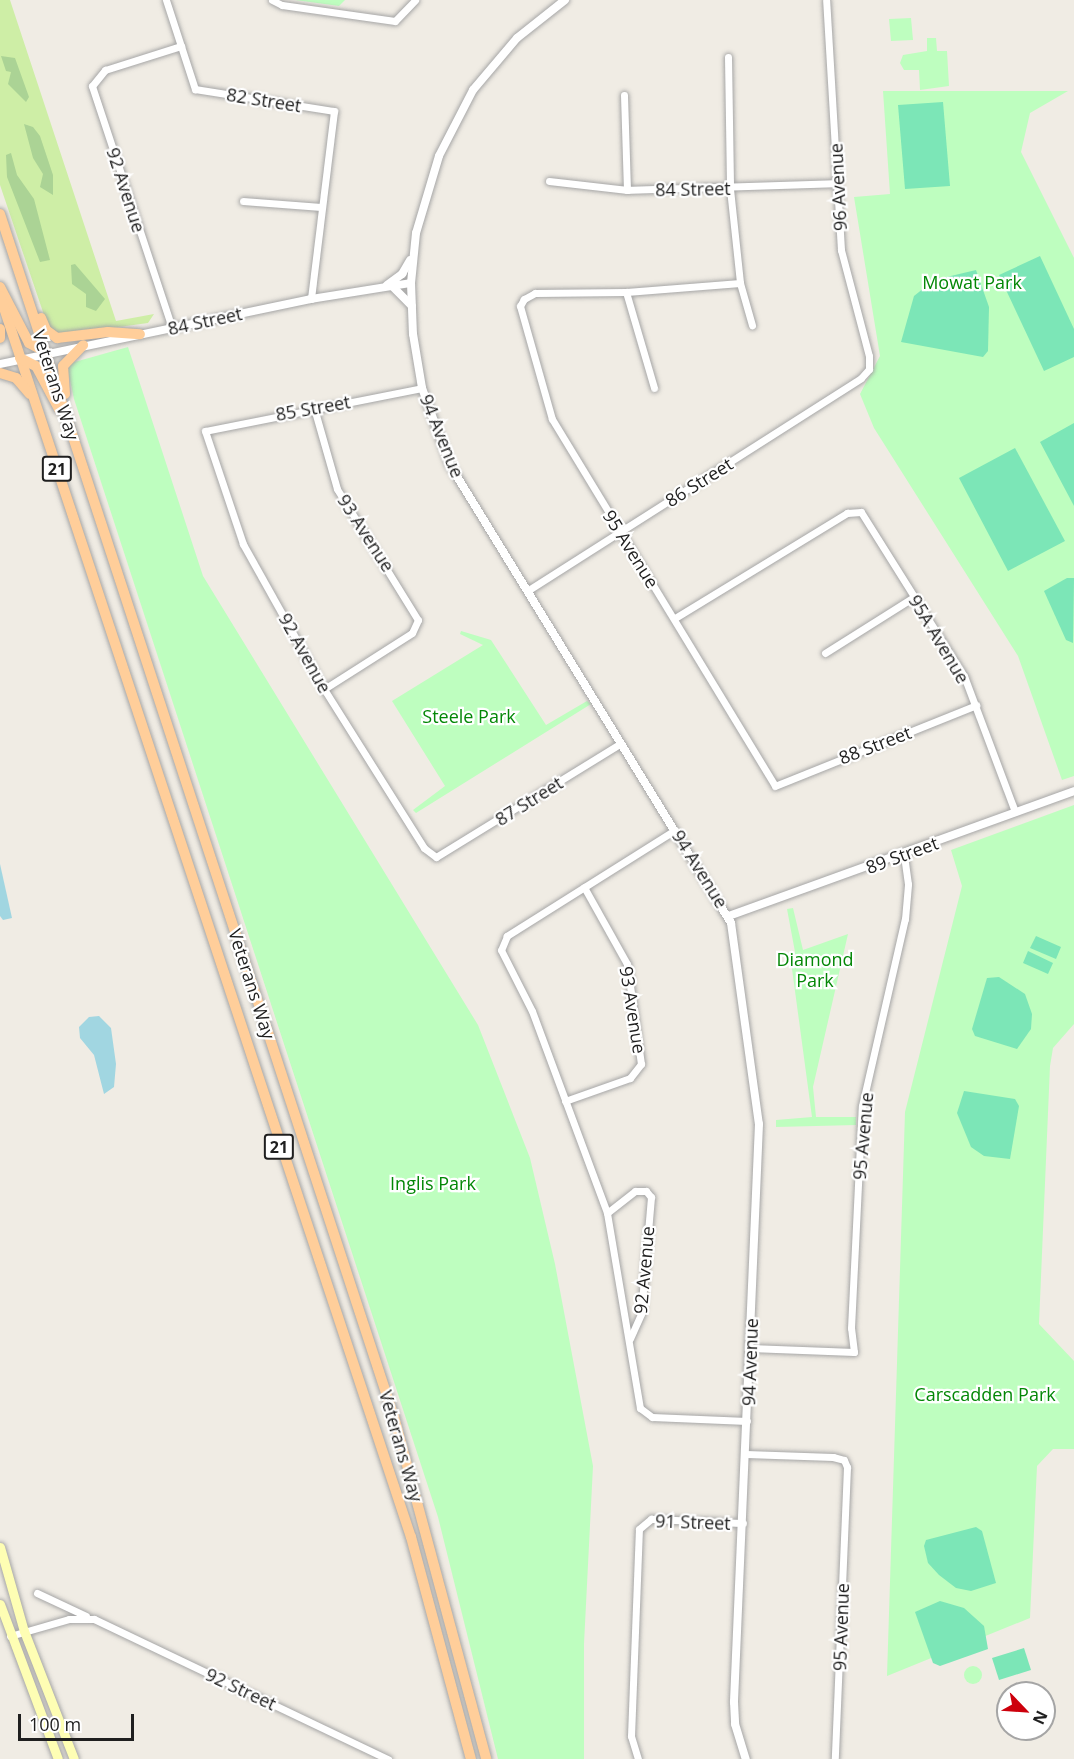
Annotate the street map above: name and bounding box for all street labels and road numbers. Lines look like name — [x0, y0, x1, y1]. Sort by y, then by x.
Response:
street label: 82 Street — [225, 83, 303, 117]
street label: 96 Avenue — [825, 143, 851, 231]
street label: 92 Avenue — [102, 145, 150, 235]
street label: 84 Street — [655, 178, 731, 200]
street label: 84 Street — [166, 303, 244, 339]
street label: Veterans Way — [28, 327, 84, 443]
street label: 85 Street — [274, 391, 352, 425]
street label: 94 Avenue — [416, 391, 468, 481]
street label: 86 Street — [661, 453, 737, 511]
road number: 21 — [40, 456, 74, 482]
street label: 93 Avenue — [333, 490, 399, 576]
street label: 95 Avenue — [599, 506, 663, 592]
street label: 95A Avenue — [904, 591, 974, 687]
street label: 92 Avenue — [274, 609, 336, 697]
street label: 88 Street — [836, 721, 914, 769]
street label: 87 Street — [491, 772, 567, 830]
street label: 94 Avenue — [668, 826, 732, 912]
street label: 89 Street — [863, 832, 941, 878]
street label: Veterans Way — [224, 926, 280, 1042]
street label: 93 Avenue — [615, 965, 651, 1055]
street label: 95 Avenue — [848, 1091, 878, 1181]
road number: 21 — [262, 1134, 296, 1160]
street label: 92 Avenue — [629, 1225, 659, 1315]
street label: 94 Avenue — [738, 1318, 762, 1406]
street label: Veterans Way — [375, 1388, 427, 1504]
street label: 91 Street — [655, 1510, 731, 1534]
street label: 95 Avenue — [829, 1583, 853, 1671]
street label: 92 Street — [202, 1663, 280, 1715]

